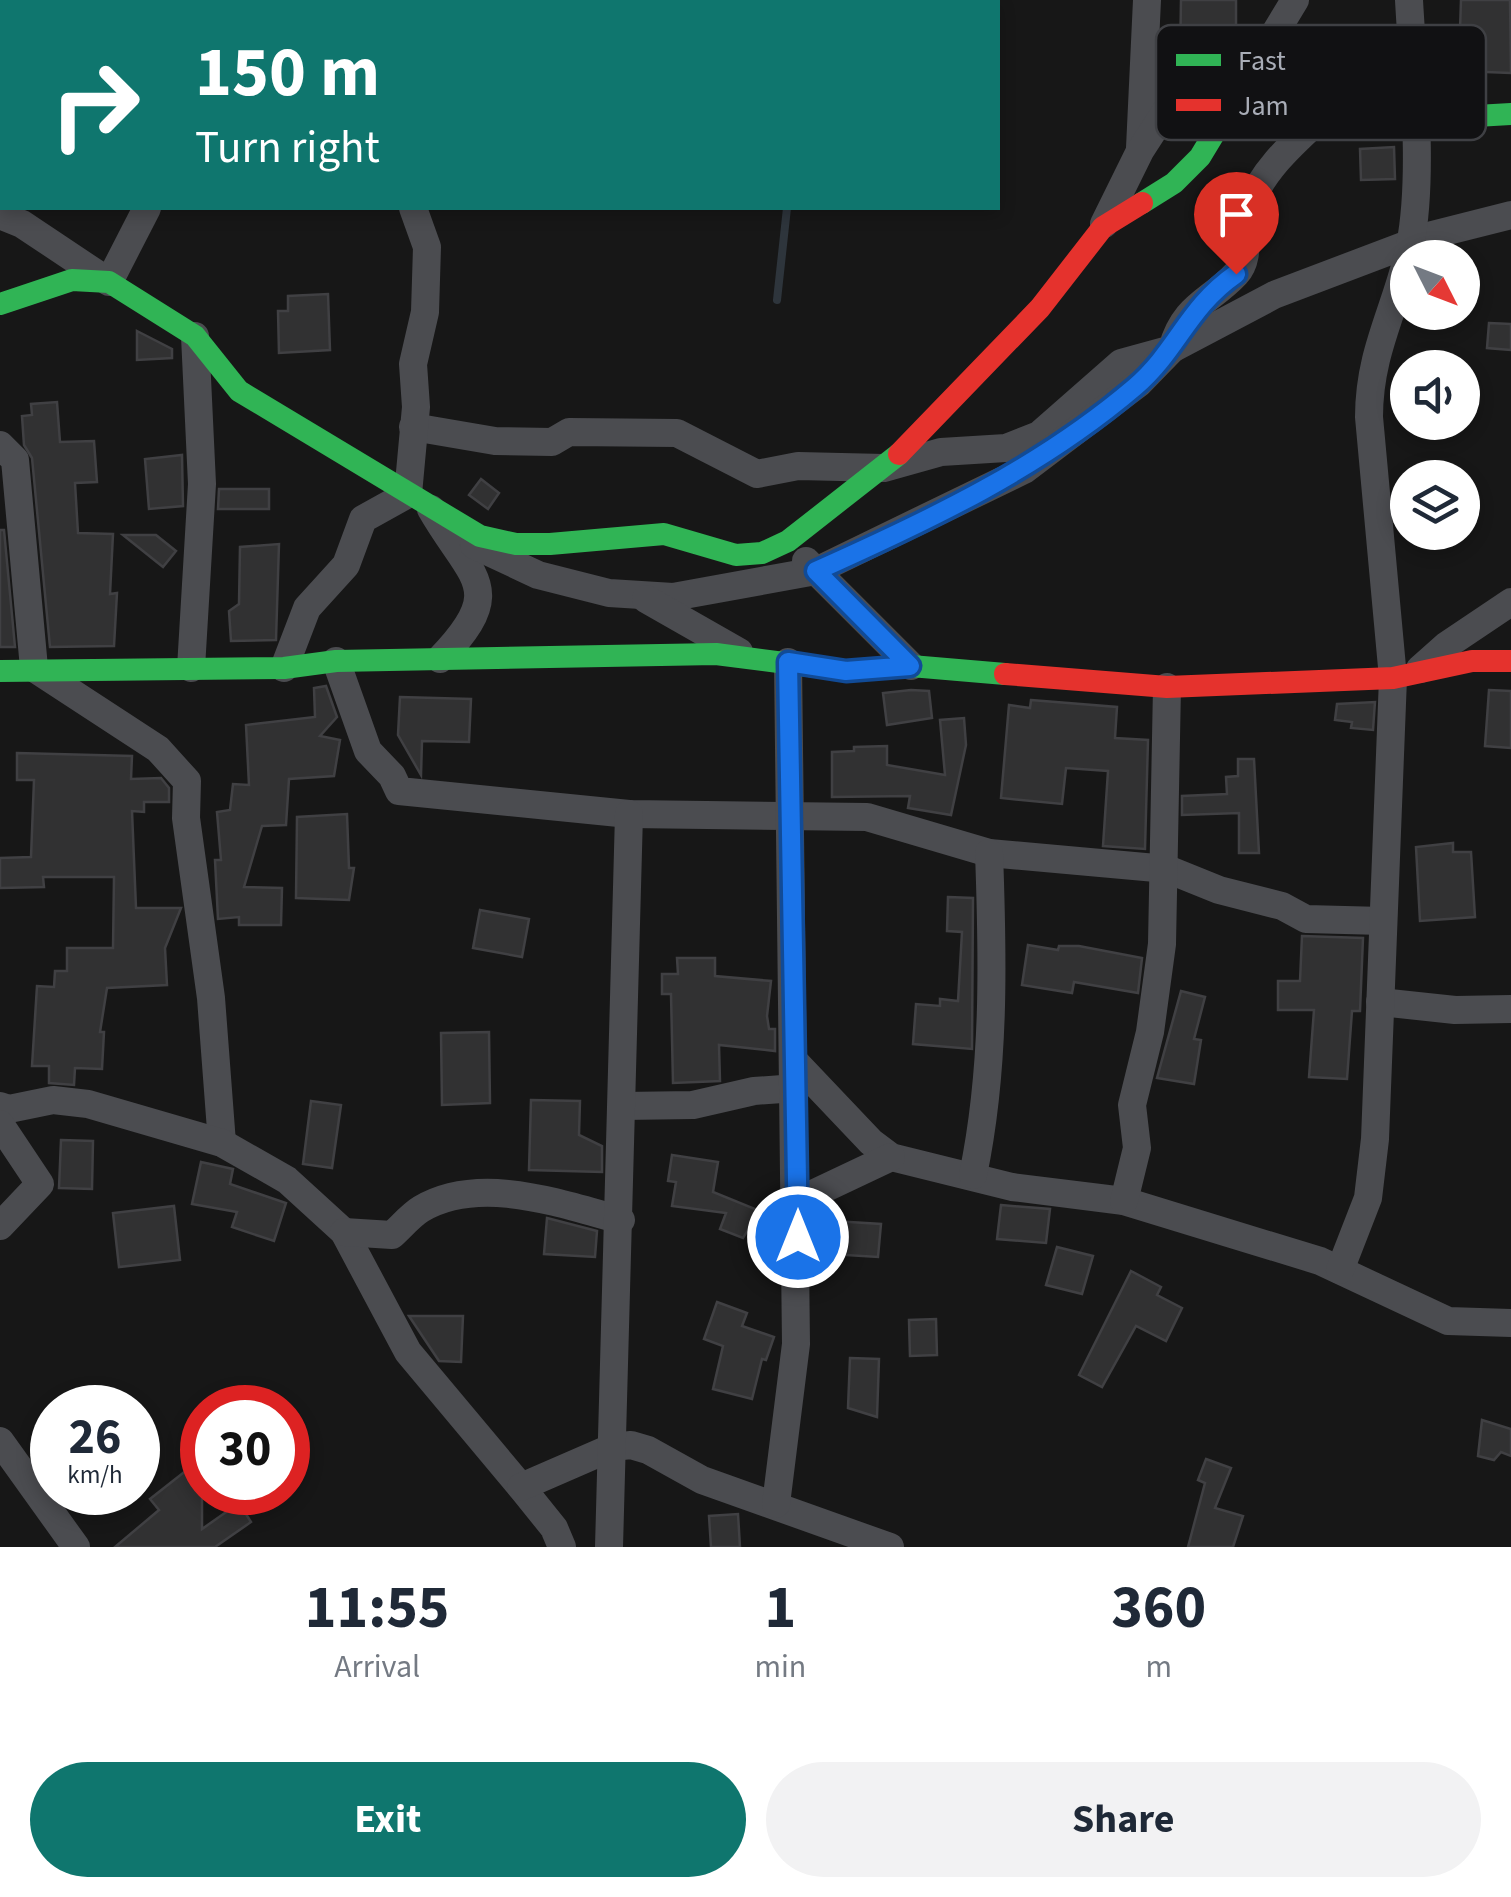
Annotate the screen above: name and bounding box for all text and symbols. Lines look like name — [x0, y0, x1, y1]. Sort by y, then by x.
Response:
text: 150 m — [195, 23, 380, 123]
legend — [1156, 25, 1486, 140]
icon: right — [30, 40, 160, 170]
text: Fast — [1238, 41, 1286, 81]
text: Jam — [1238, 86, 1289, 126]
text: Turn right — [195, 116, 380, 180]
pin — [1194, 172, 1279, 275]
icon: arrive — [1209, 187, 1264, 242]
north arrow — [1390, 240, 1480, 330]
map controls — [1390, 240, 1480, 550]
button: sound — [1390, 350, 1480, 440]
button: layers — [1390, 460, 1480, 550]
position arrow — [746, 1185, 850, 1289]
speed limit sign: 30 — [180, 1385, 310, 1515]
text: 26 — [69, 1402, 121, 1473]
text: km/h — [67, 1457, 123, 1493]
text: 11:55 — [305, 1566, 450, 1651]
text: 1 — [765, 1566, 796, 1651]
text: 360 — [1111, 1566, 1206, 1651]
text: Arrival — [334, 1644, 420, 1690]
text: min — [754, 1644, 806, 1690]
text: m — [1145, 1644, 1172, 1690]
button: Exit — [30, 1762, 746, 1877]
button: Share — [766, 1762, 1481, 1877]

